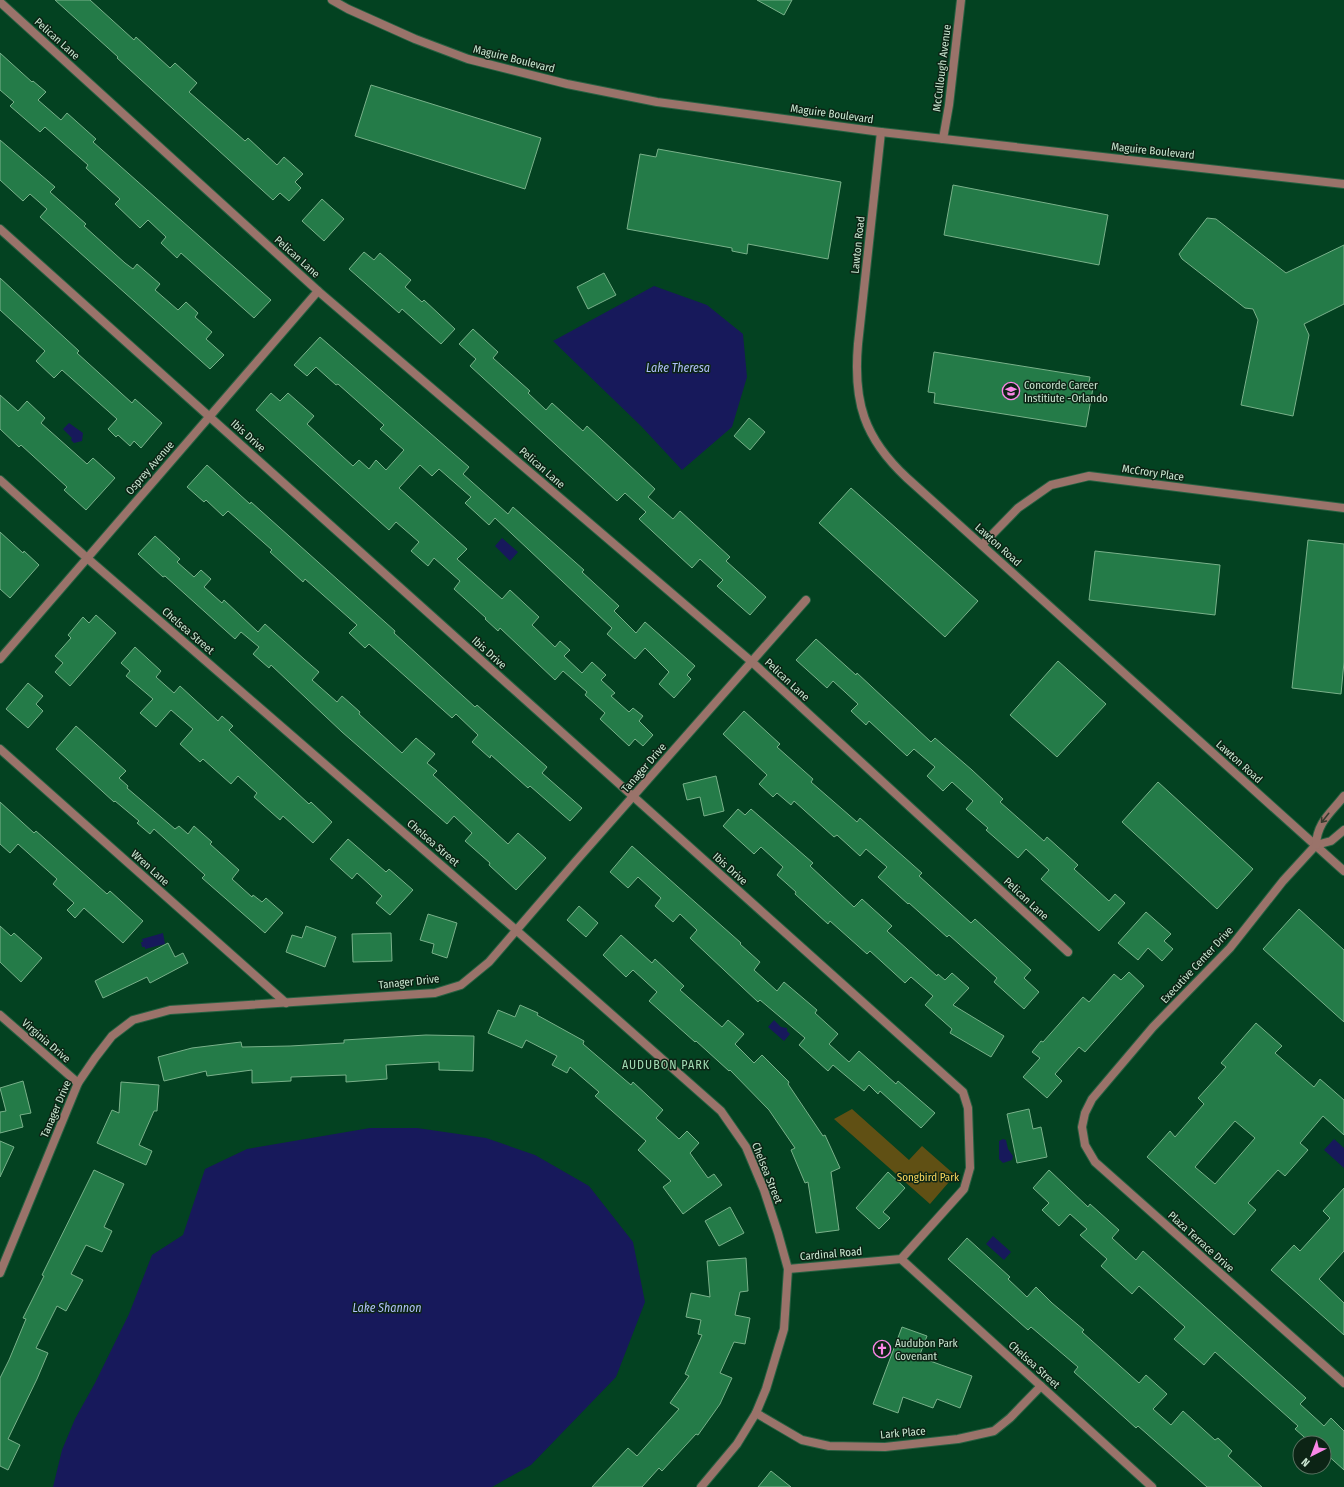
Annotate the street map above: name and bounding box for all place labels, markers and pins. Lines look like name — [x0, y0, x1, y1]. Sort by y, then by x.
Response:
place label: Concorde Career Institiute -Orlando — [1024, 379, 1108, 405]
school or university icon: Concorde Career Institiute -Orlando — [1001, 381, 1021, 401]
place label: Audubon Park Covenant — [895, 1337, 959, 1363]
church icon: Audubon Park Covenant — [872, 1339, 892, 1359]

